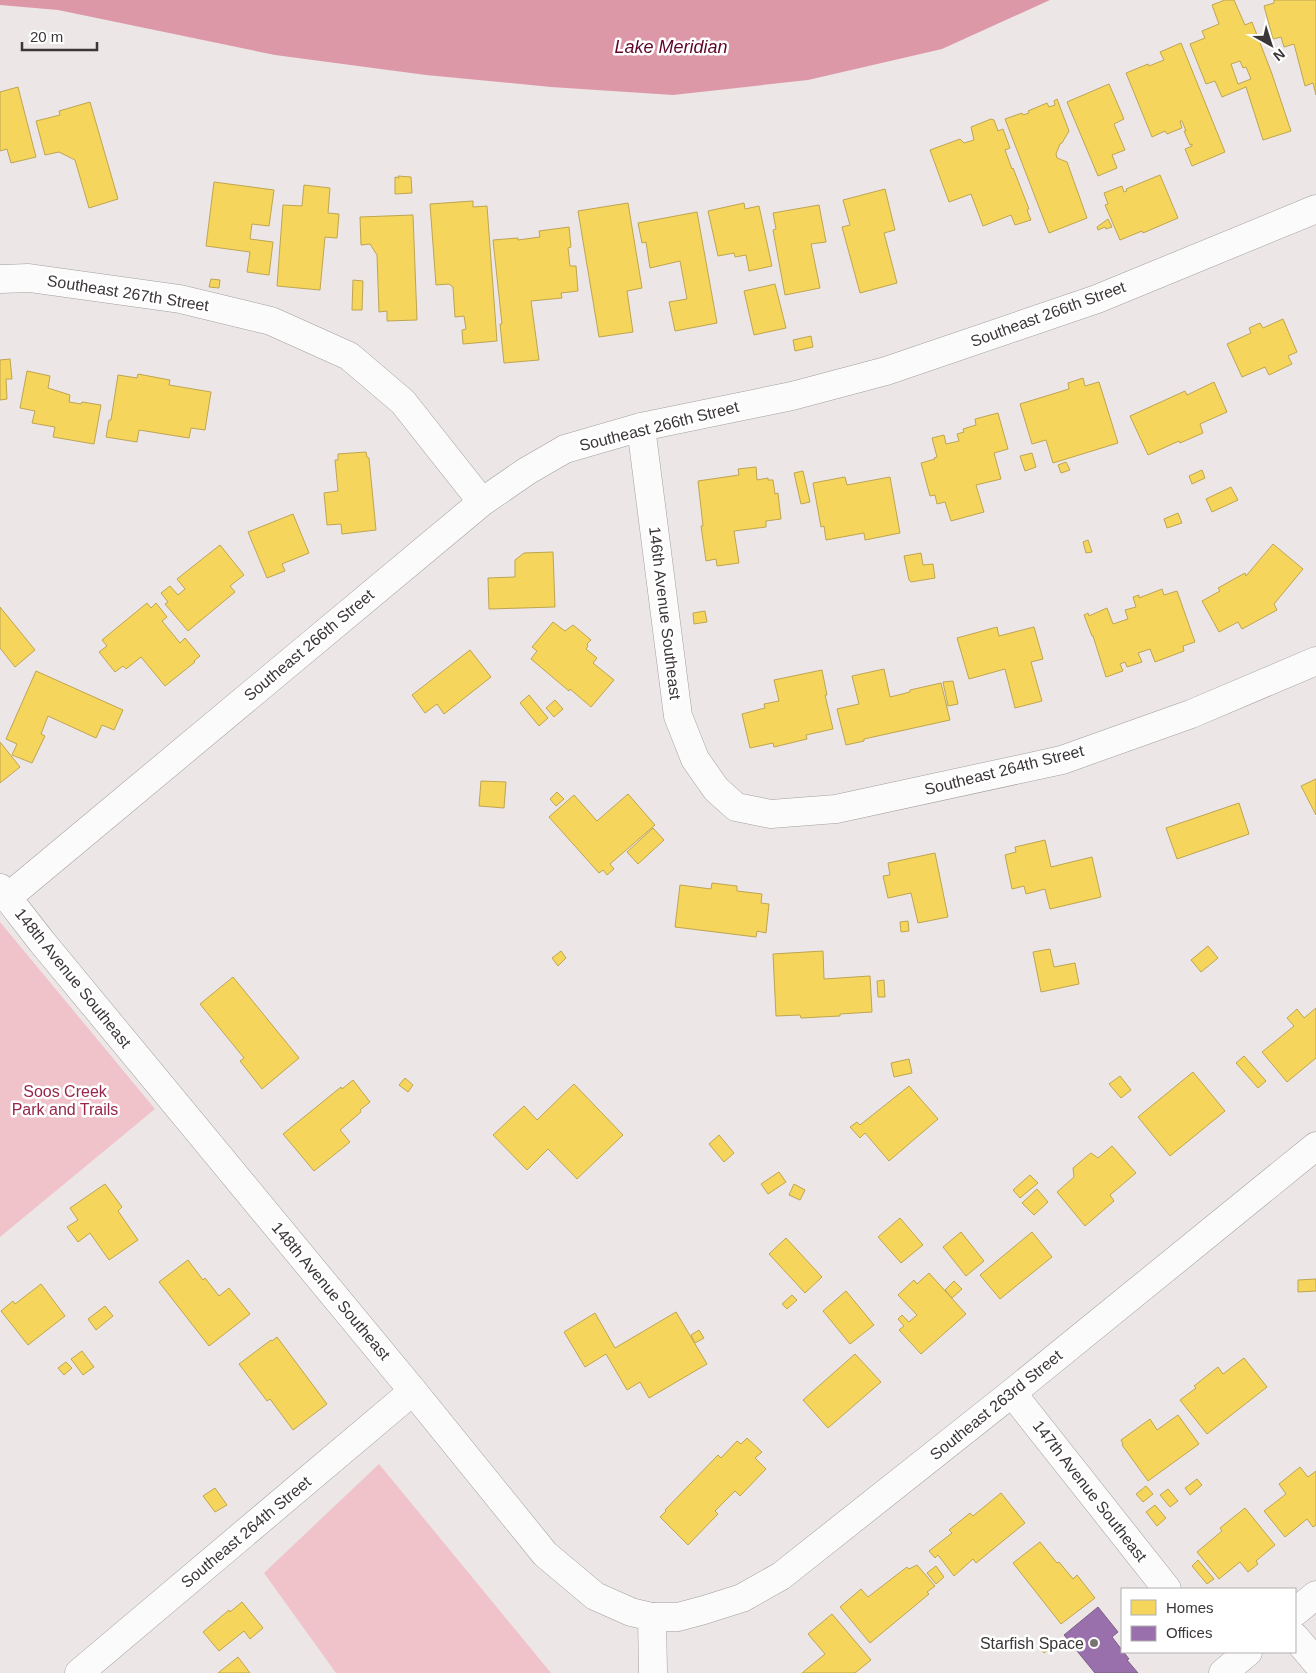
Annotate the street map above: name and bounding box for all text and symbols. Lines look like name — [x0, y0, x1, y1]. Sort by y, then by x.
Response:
scale bar — [22, 20, 98, 52]
north arrow — [1246, 20, 1296, 70]
text: 20 m — [30, 28, 63, 45]
water label: Lake Meridian — [614, 37, 728, 57]
text: N — [1270, 46, 1288, 65]
street label: Southeast 267th Street — [46, 272, 211, 314]
street label: Southeast 266th Street — [968, 278, 1128, 350]
street label: Southeast 266th Street — [578, 398, 741, 454]
street label: 146th Avenue Southeast — [646, 526, 684, 701]
street label: Southeast 266th Street — [241, 586, 378, 704]
street label: Southeast 264th Street — [923, 742, 1086, 798]
street label: 148th Avenue Southeast — [12, 905, 135, 1051]
park label: Soos Creek Park and Trails — [12, 1083, 118, 1118]
street label: 148th Avenue Southeast — [269, 1219, 394, 1364]
street label: Southeast 263rd Street — [927, 1346, 1066, 1463]
street label: 147th Avenue Southeast — [1030, 1417, 1151, 1565]
street label: Southeast 264th Street — [178, 1473, 315, 1591]
legend — [1121, 1588, 1296, 1653]
text: Homes — [1166, 1599, 1214, 1616]
text: Offices — [1166, 1624, 1212, 1641]
place label: Starfish Space — [980, 1635, 1084, 1652]
marker: Starfish Space — [1088, 1637, 1100, 1649]

